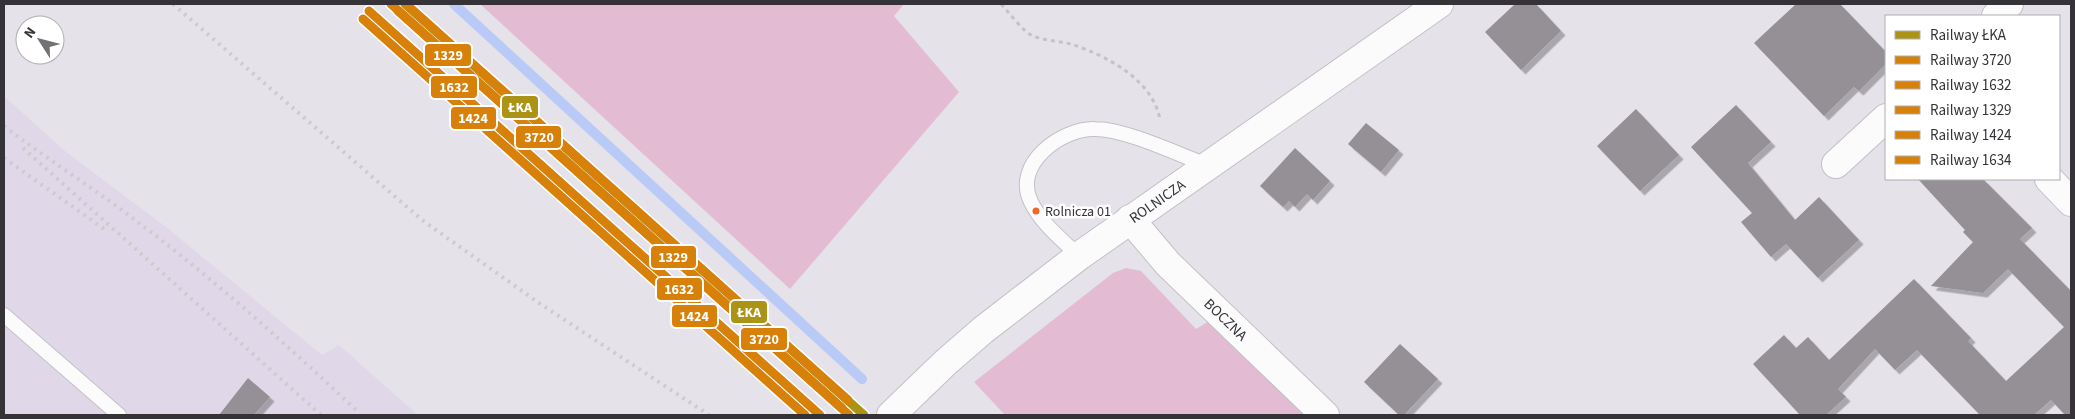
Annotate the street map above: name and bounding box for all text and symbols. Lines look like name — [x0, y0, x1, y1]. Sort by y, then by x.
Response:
north arrow — [15, 15, 65, 65]
legend — [1885, 15, 2060, 180]
text: N — [19, 23, 41, 43]
text: Railway ŁKA — [1930, 25, 2007, 46]
line badge: 1329 — [424, 43, 472, 67]
text: 1329 — [433, 46, 463, 66]
text: Railway 3720 — [1930, 50, 2012, 71]
line badge: 1632 — [430, 75, 478, 99]
text: Railway 1632 — [1930, 75, 2012, 96]
text: 1632 — [439, 78, 469, 98]
line badge: ŁKA — [501, 95, 539, 119]
text: ŁKA — [507, 98, 533, 118]
text: Railway 1329 — [1930, 100, 2012, 121]
line badge: 1424 — [450, 106, 497, 130]
text: 1424 — [458, 109, 488, 129]
line badge: 3720 — [515, 125, 562, 149]
text: Railway 1424 — [1930, 125, 2012, 146]
text: 3720 — [524, 128, 554, 148]
text: Railway 1634 — [1930, 150, 2012, 171]
street label: ROLNICZA — [1125, 174, 1190, 229]
place label: Rolnicza 01 — [1045, 202, 1111, 222]
marker: Rolnicza 01 — [1031, 206, 1041, 216]
line badge: 1329 — [650, 245, 697, 269]
text: 1329 — [658, 248, 688, 268]
line badge: 1632 — [656, 277, 703, 301]
text: 1632 — [664, 280, 694, 300]
street label: BOCZNA — [1199, 294, 1252, 346]
line badge: ŁKA — [730, 300, 768, 324]
text: ŁKA — [736, 303, 762, 323]
line badge: 1424 — [671, 304, 718, 328]
text: 1424 — [679, 307, 709, 327]
line badge: 3720 — [740, 327, 788, 351]
text: 3720 — [749, 330, 779, 350]

